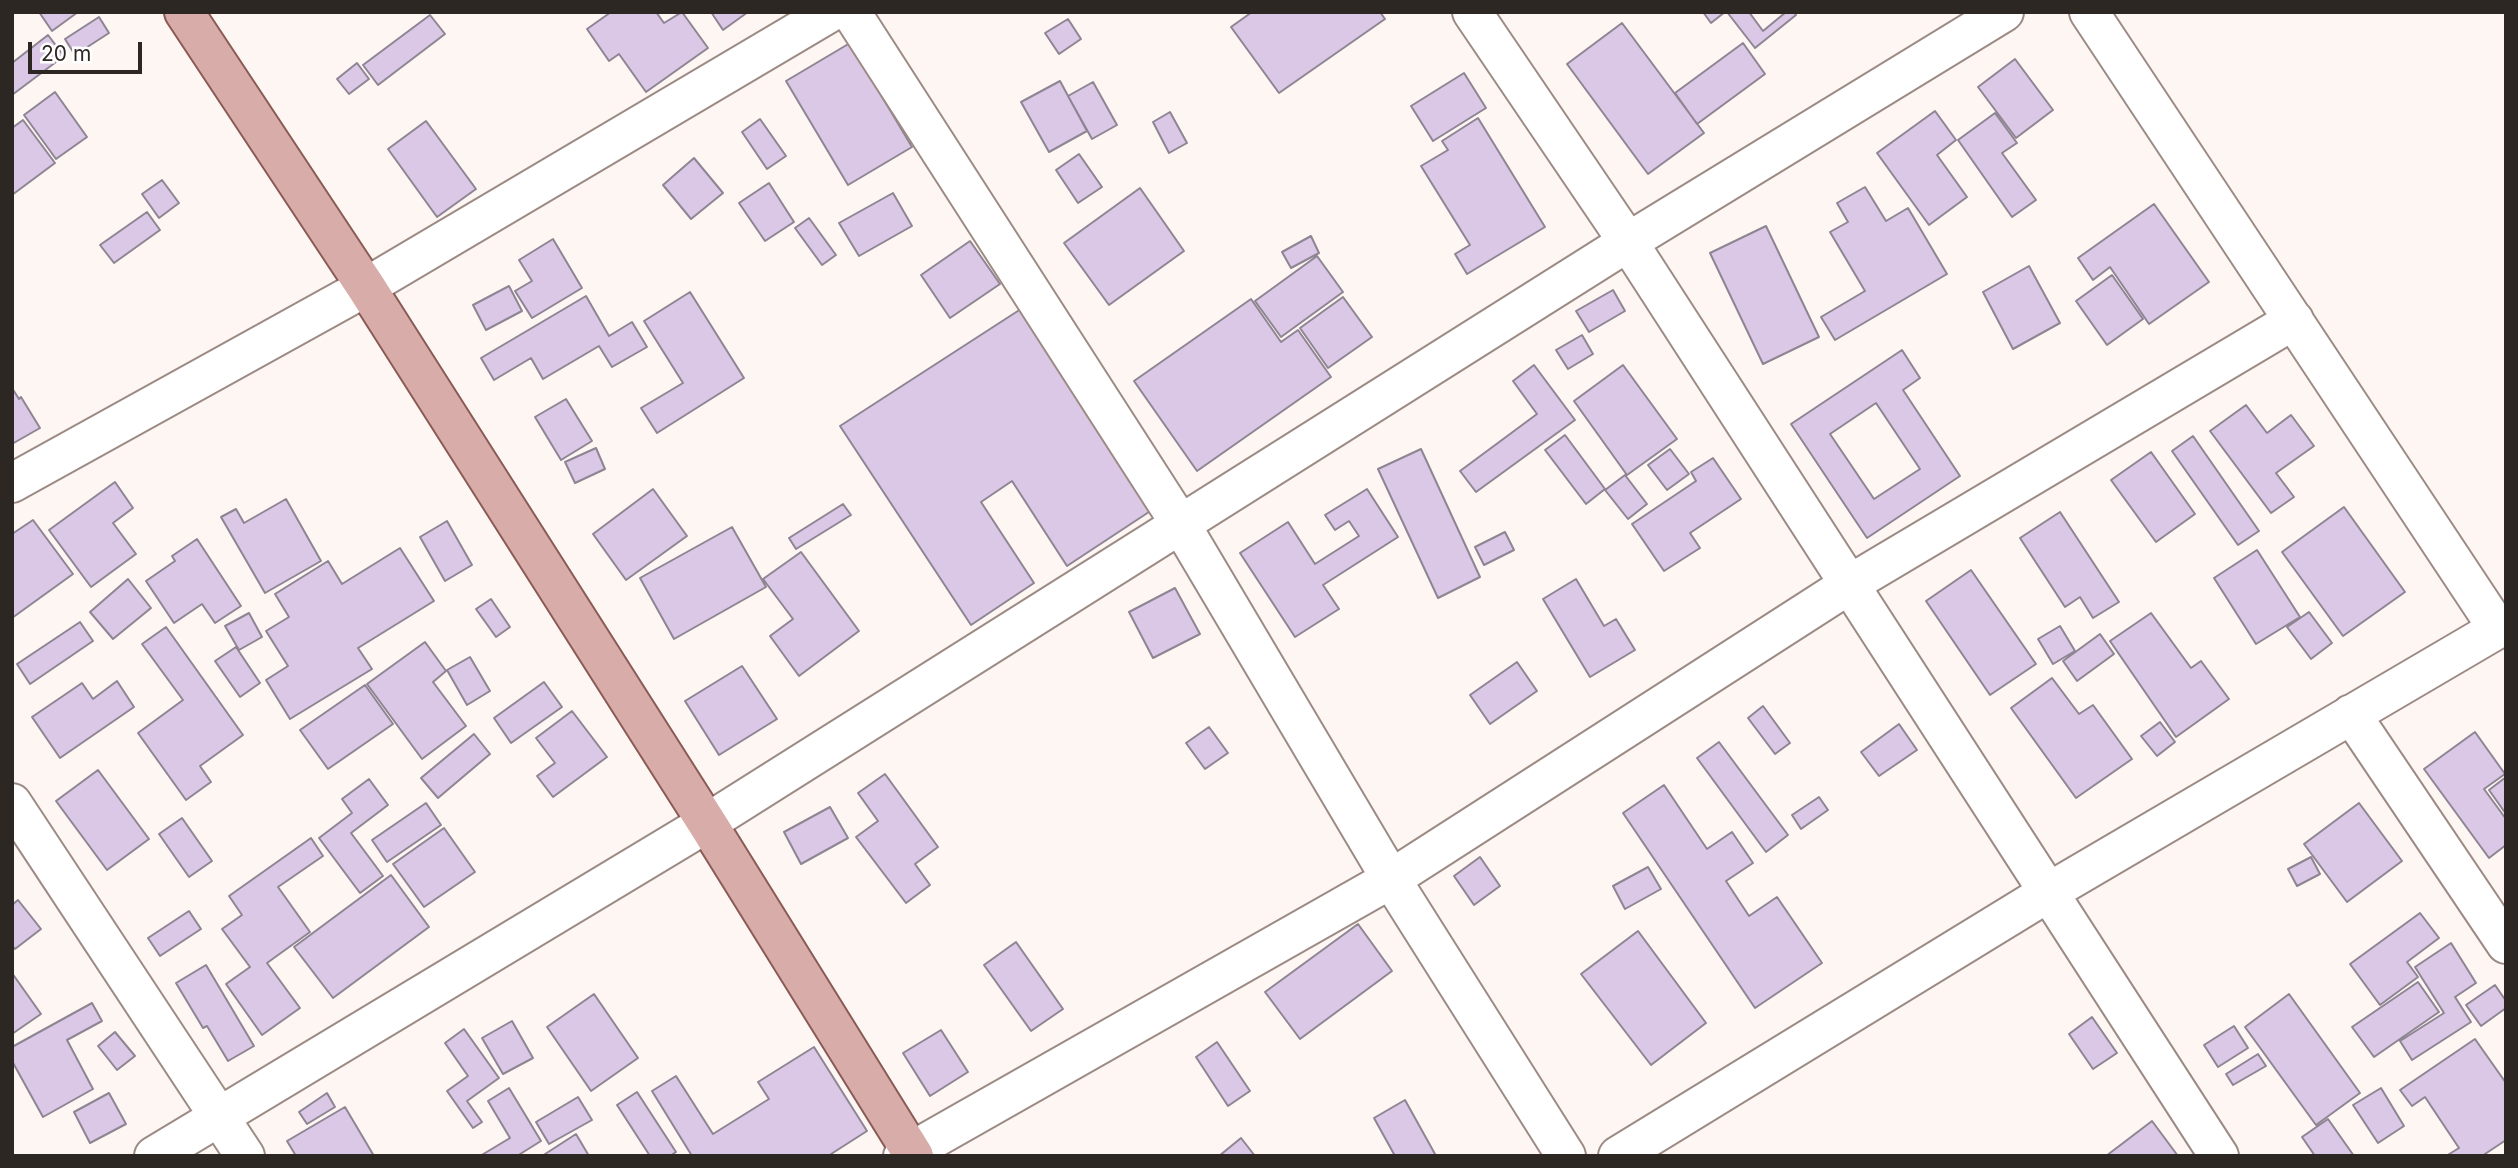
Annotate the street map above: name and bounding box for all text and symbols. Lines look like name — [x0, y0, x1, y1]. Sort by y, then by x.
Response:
scale bar — [32, 28, 145, 72]
text: 20 m — [41, 41, 91, 66]

